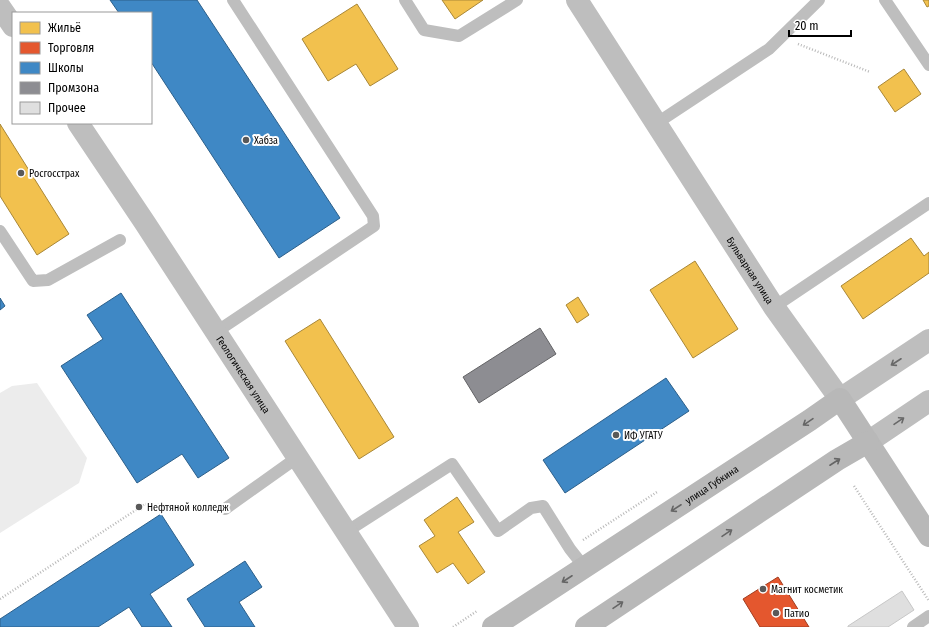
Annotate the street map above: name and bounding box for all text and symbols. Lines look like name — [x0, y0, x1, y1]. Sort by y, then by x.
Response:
legend — [12, 12, 152, 124]
scale bar — [789, 12, 851, 38]
text: 20 m — [795, 19, 819, 33]
text: Жильё — [48, 21, 81, 35]
text: Торговля — [48, 41, 94, 55]
text: Школы — [48, 61, 84, 75]
text: Промзона — [48, 81, 99, 95]
text: Прочее — [48, 101, 86, 115]
marker: Хабза — [241, 135, 251, 145]
place label: Хабза — [254, 135, 278, 147]
marker: Росгосстрах — [16, 168, 26, 178]
place label: Росгосстрах — [29, 168, 80, 180]
street label: Бульварная улица — [724, 235, 775, 307]
street label: Геологическая улица — [213, 334, 272, 416]
one-way arrow — [891, 358, 902, 366]
one-way arrow — [893, 417, 904, 425]
one-way arrow — [803, 418, 814, 426]
marker: ИФ УГАТУ — [611, 430, 621, 440]
place label: ИФ УГАТУ — [624, 430, 663, 442]
one-way arrow — [829, 457, 841, 465]
street label: улица Губкина — [683, 463, 741, 507]
marker: Нефтяной колледж — [134, 502, 144, 512]
place label: Нефтяной колледж — [147, 502, 229, 514]
one-way arrow — [671, 504, 682, 512]
one-way arrow — [721, 529, 732, 538]
one-way arrow — [562, 575, 573, 583]
marker: Магнит косметик — [758, 584, 768, 594]
place label: Магнит косметик — [771, 584, 843, 596]
one-way arrow — [612, 601, 624, 609]
marker: Патио — [771, 608, 781, 618]
place label: Патио — [784, 608, 809, 620]

